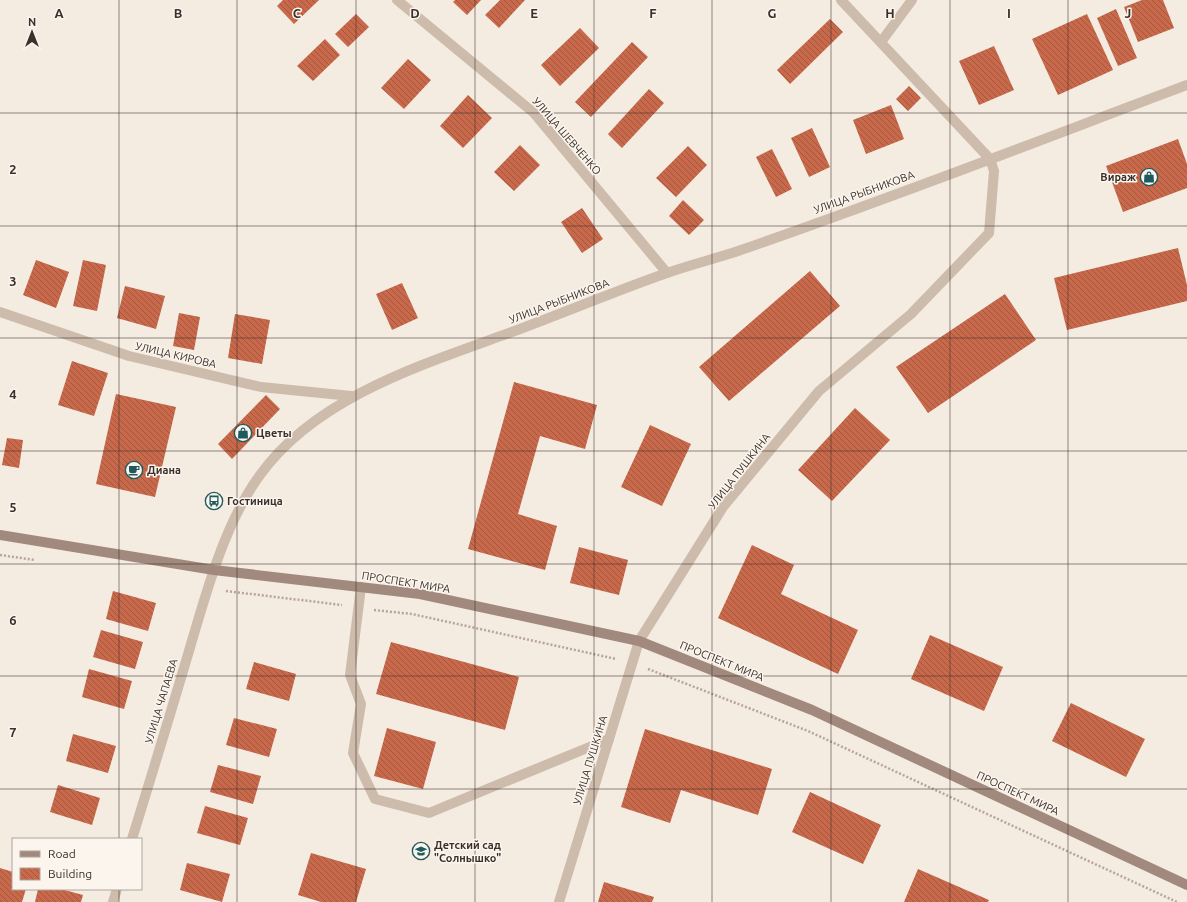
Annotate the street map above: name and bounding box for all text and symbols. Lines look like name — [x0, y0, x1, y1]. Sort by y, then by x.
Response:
text: A — [54, 6, 64, 20]
text: B — [174, 6, 183, 20]
text: C — [293, 6, 302, 20]
text: D — [410, 6, 420, 20]
text: E — [530, 6, 538, 20]
text: F — [649, 6, 657, 20]
text: G — [768, 6, 777, 20]
text: H — [885, 6, 895, 20]
text: I — [1007, 6, 1011, 20]
text: J — [1125, 6, 1131, 20]
north arrow — [12, 12, 52, 52]
text: N — [28, 16, 36, 28]
street label: УЛИЦА ШЕВЧЕНКО — [530, 95, 604, 177]
text: 2 — [9, 162, 17, 176]
shop icon: Вираж — [1139, 167, 1159, 187]
street label: УЛИЦА РЫБНИКОВА — [812, 168, 917, 216]
place label: Вираж — [1100, 171, 1136, 183]
text: 3 — [9, 274, 17, 288]
street label: УЛИЦА РЫБНИКОВА — [507, 276, 611, 326]
street label: УЛИЦА КИРОВА — [134, 340, 218, 370]
text: 4 — [9, 387, 17, 401]
shop icon: Цветы — [233, 423, 253, 443]
place label: Цветы — [256, 427, 292, 439]
street label: УЛИЦА ПУШКИНА — [706, 430, 773, 511]
cafe icon: Диана — [124, 460, 144, 480]
place label: Диана — [147, 464, 181, 476]
bus stop icon: Гостиница — [204, 491, 224, 511]
place label: Гостиница — [227, 495, 283, 507]
text: 5 — [9, 500, 17, 514]
street label: ПРОСПЕКТ МИРА — [361, 569, 452, 595]
text: 6 — [9, 613, 17, 627]
street label: ПРОСПЕКТ МИРА — [678, 639, 767, 684]
street label: УЛИЦА ЧАПАЕВА — [142, 656, 180, 745]
street label: УЛИЦА ПУШКИНА — [571, 713, 610, 806]
text: 7 — [9, 725, 17, 739]
street label: ПРОСПЕКТ МИРА — [975, 769, 1062, 818]
legend — [12, 838, 142, 890]
place label: Детский сад "Солнышко" — [434, 839, 501, 864]
school or university icon: Детский сад "Солнышко" — [411, 841, 431, 861]
text: Road — [48, 847, 76, 860]
text: Building — [48, 867, 92, 880]

